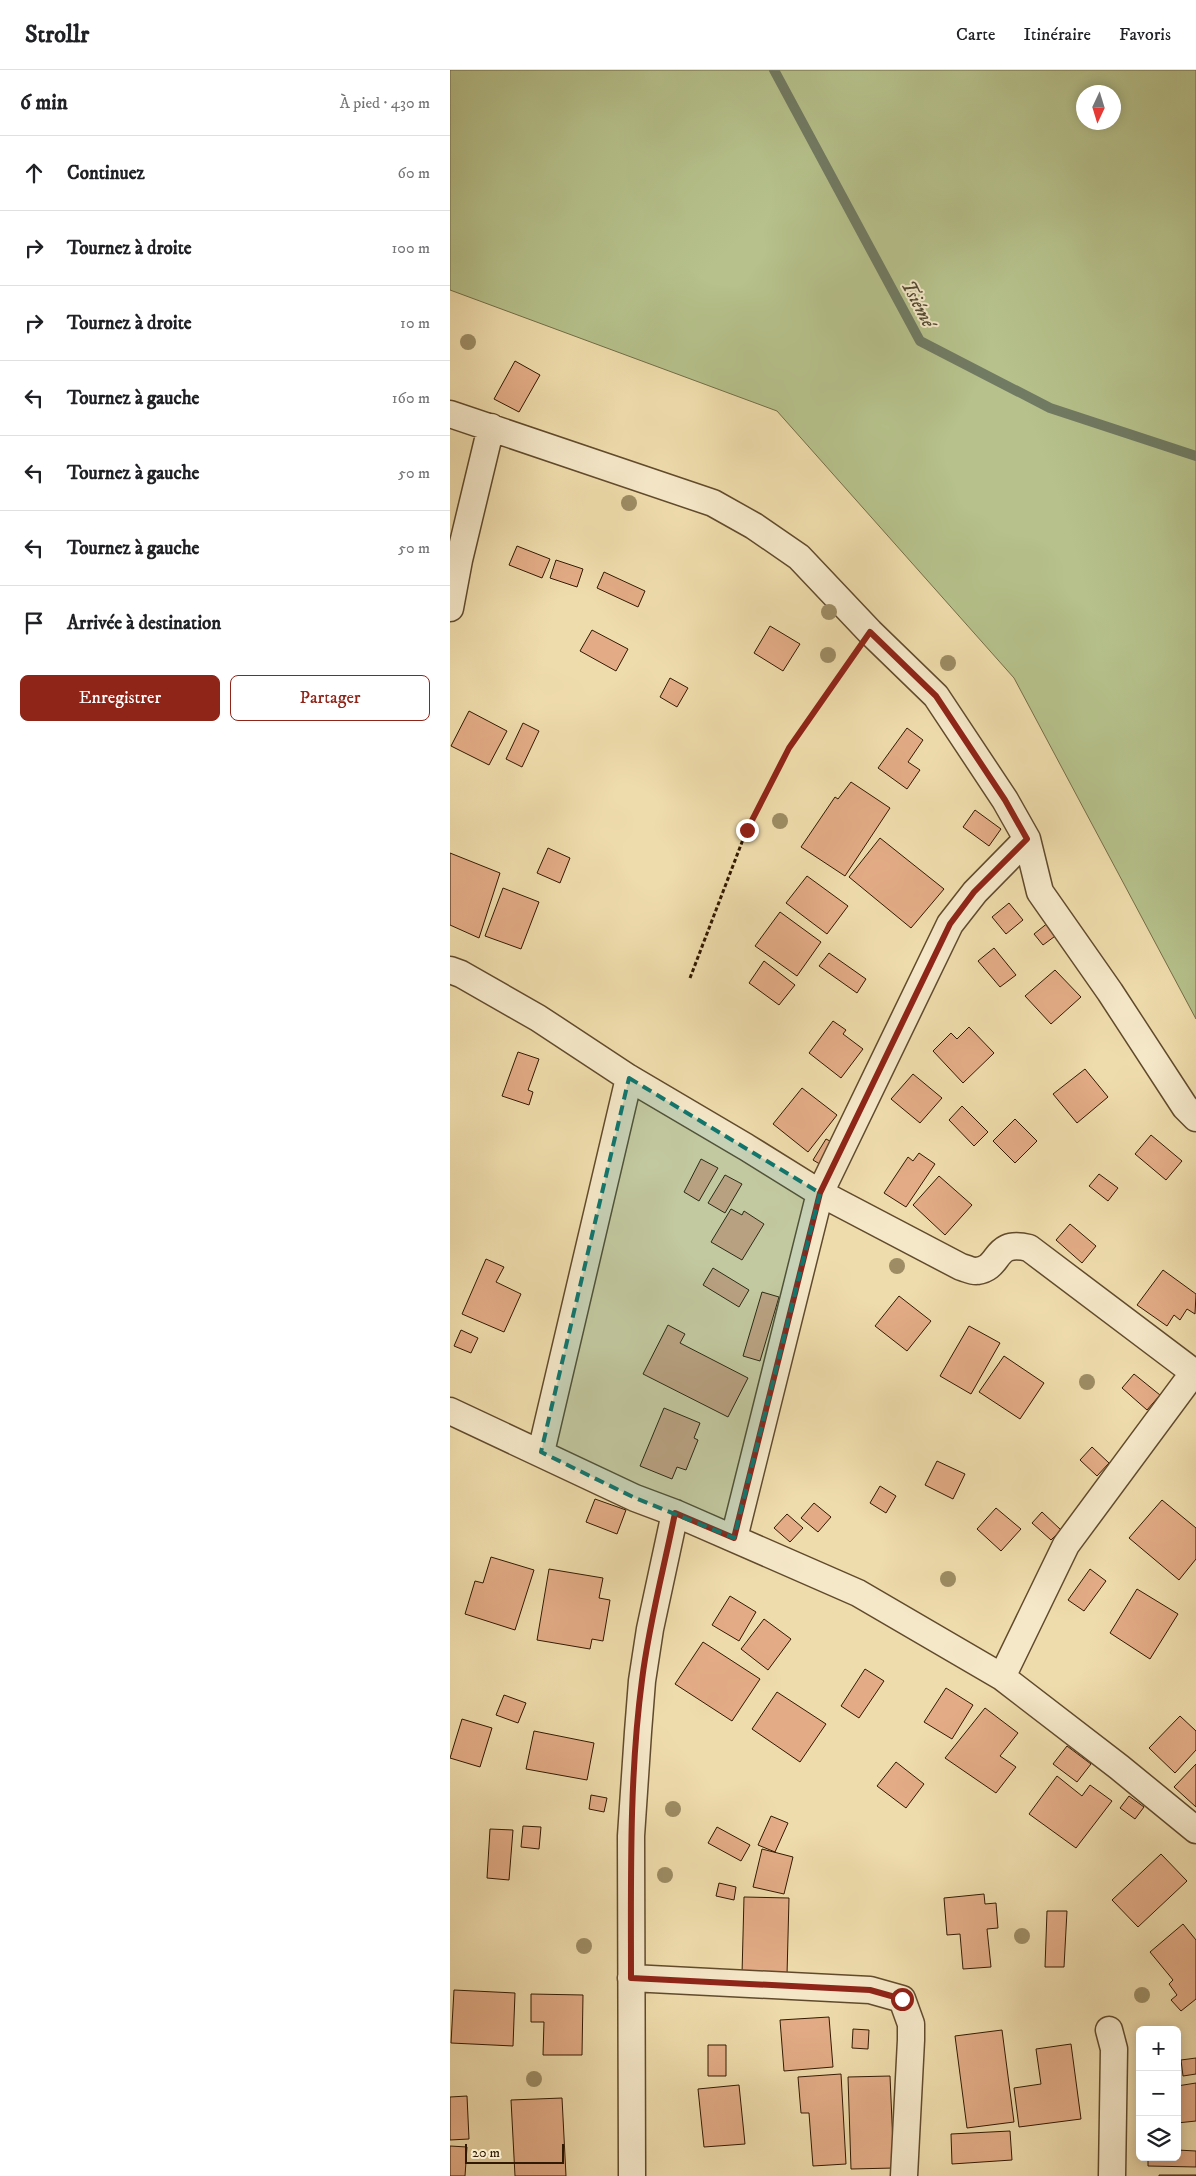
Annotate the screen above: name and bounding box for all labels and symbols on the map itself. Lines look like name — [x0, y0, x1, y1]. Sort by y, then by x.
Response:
north arrow — [1076, 85, 1121, 130]
water label: Tsiémé — [896, 276, 941, 334]
route end — [736, 819, 759, 842]
route start — [891, 1988, 914, 2011]
scale bar — [465, 2141, 564, 2164]

